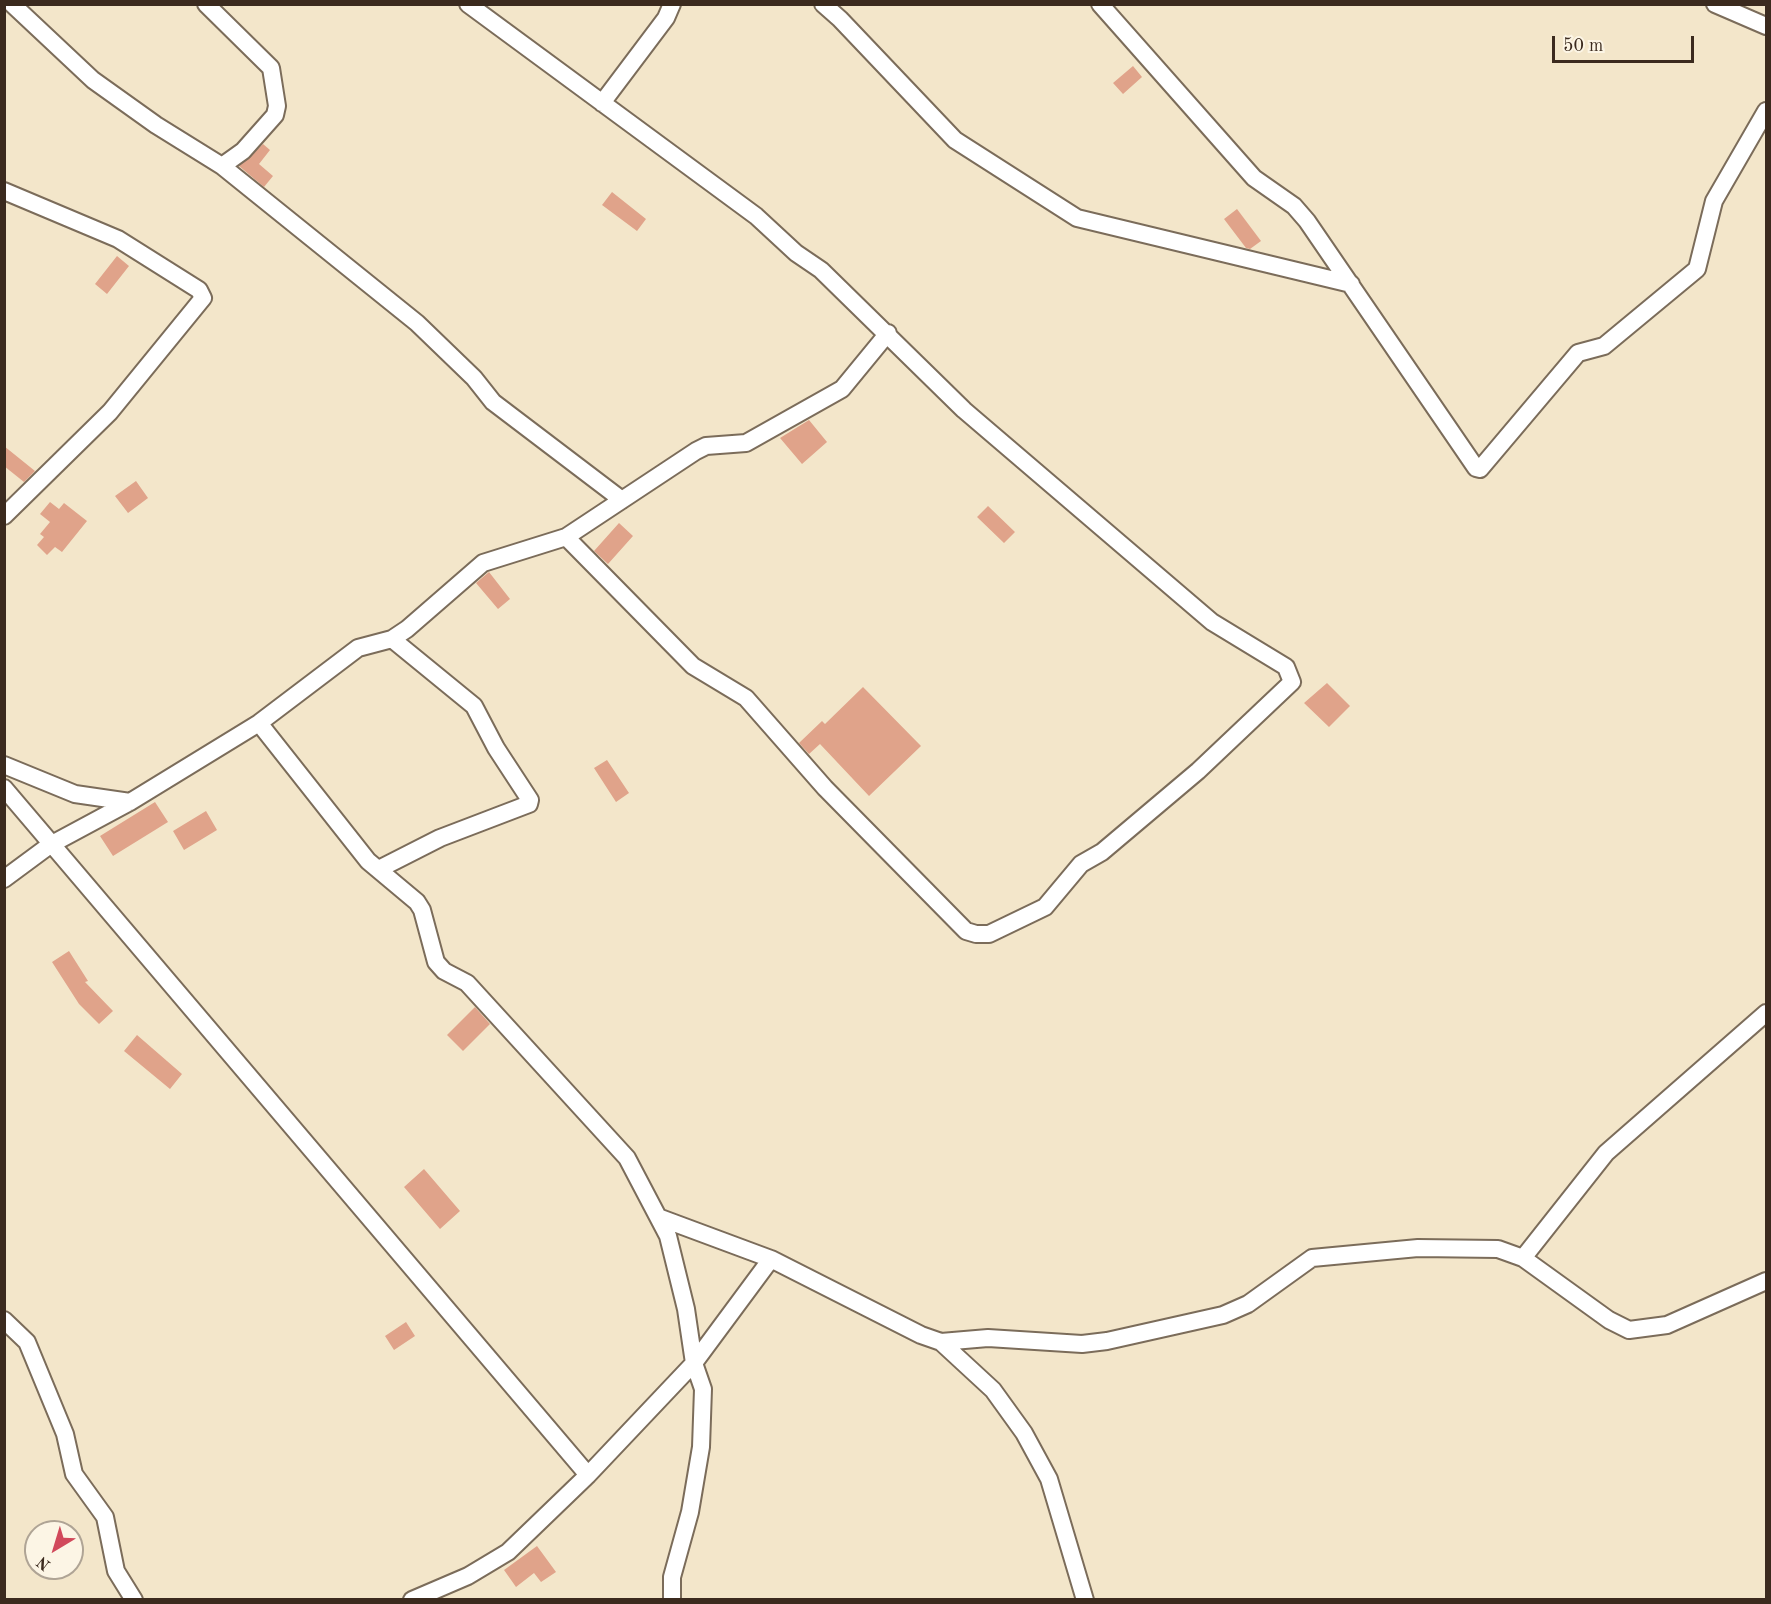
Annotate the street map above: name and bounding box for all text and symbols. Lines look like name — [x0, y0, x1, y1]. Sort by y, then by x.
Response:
scale bar — [1555, 24, 1698, 62]
text: 50 m — [1563, 37, 1603, 55]
north arrow — [24, 1520, 84, 1580]
text: N — [34, 1553, 54, 1573]

